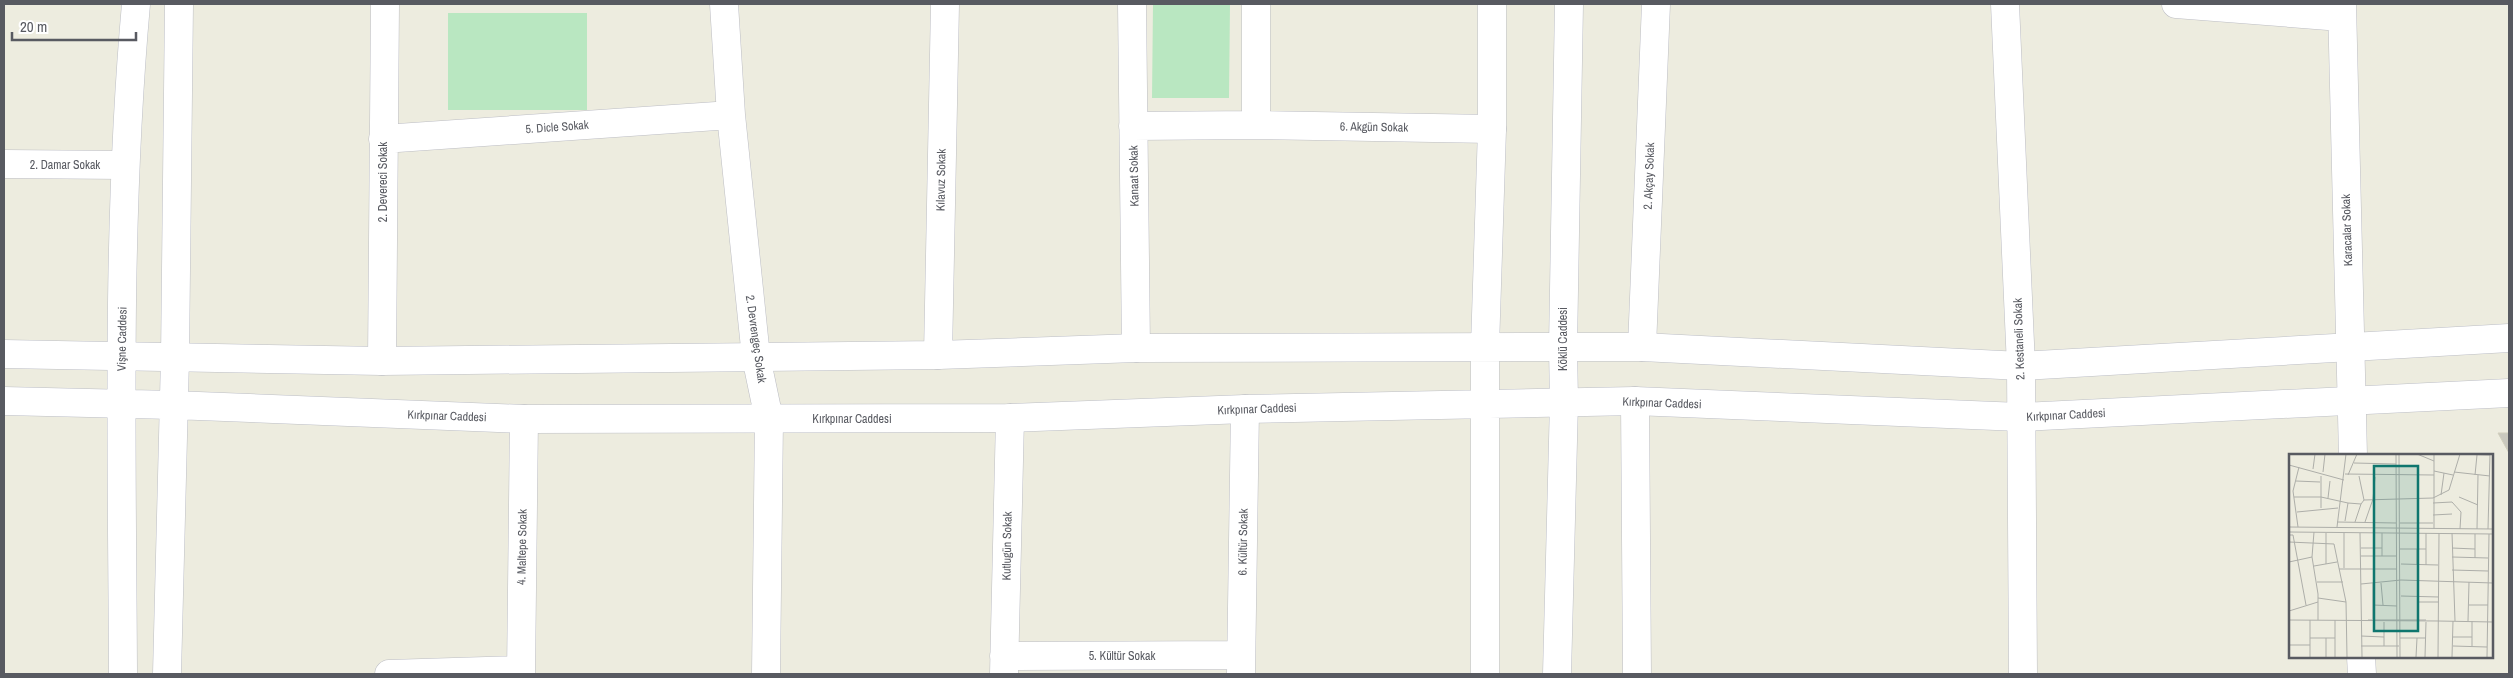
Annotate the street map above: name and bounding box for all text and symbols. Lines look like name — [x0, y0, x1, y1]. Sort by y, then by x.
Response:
scale bar — [12, 10, 136, 42]
text: 20 m — [20, 16, 47, 37]
street label: 5. Dicle Sokak — [525, 117, 589, 137]
street label: 6. Akgün Sokak — [1340, 118, 1408, 136]
street label: 2. Devereci Sokak — [375, 142, 391, 222]
street label: 2. Akçay Sokak — [1640, 142, 1658, 210]
street label: Kanaat Sokak — [1125, 145, 1143, 207]
street label: Kılavuz Sokak — [932, 149, 950, 211]
street label: 2. Damar Sokak — [30, 157, 100, 173]
street label: Karacalar Sokak — [2338, 194, 2356, 266]
street label: 2. Devrengeç Sokak — [742, 294, 770, 384]
street label: 2. Kestaneli Sokak — [2010, 298, 2028, 380]
street label: Vişne Caddesi — [113, 307, 131, 371]
street label: Köklü Caddesi — [1555, 307, 1571, 371]
street label: Kırkpınar Caddesi — [1622, 394, 1702, 412]
street label: Kırkpınar Caddesi — [1217, 400, 1297, 418]
street label: Kırkpınar Caddesi — [2026, 405, 2106, 425]
street label: Kırkpınar Caddesi — [407, 407, 487, 425]
street label: Kırkpınar Caddesi — [812, 411, 892, 427]
inset map — [2289, 454, 2493, 658]
street label: 6. Kültür Sokak — [1234, 508, 1252, 576]
street label: 4. Maltepe Sokak — [513, 509, 531, 585]
street label: Kutlugün Sokak — [998, 511, 1016, 581]
street label: 5. Kültür Sokak — [1089, 648, 1155, 664]

